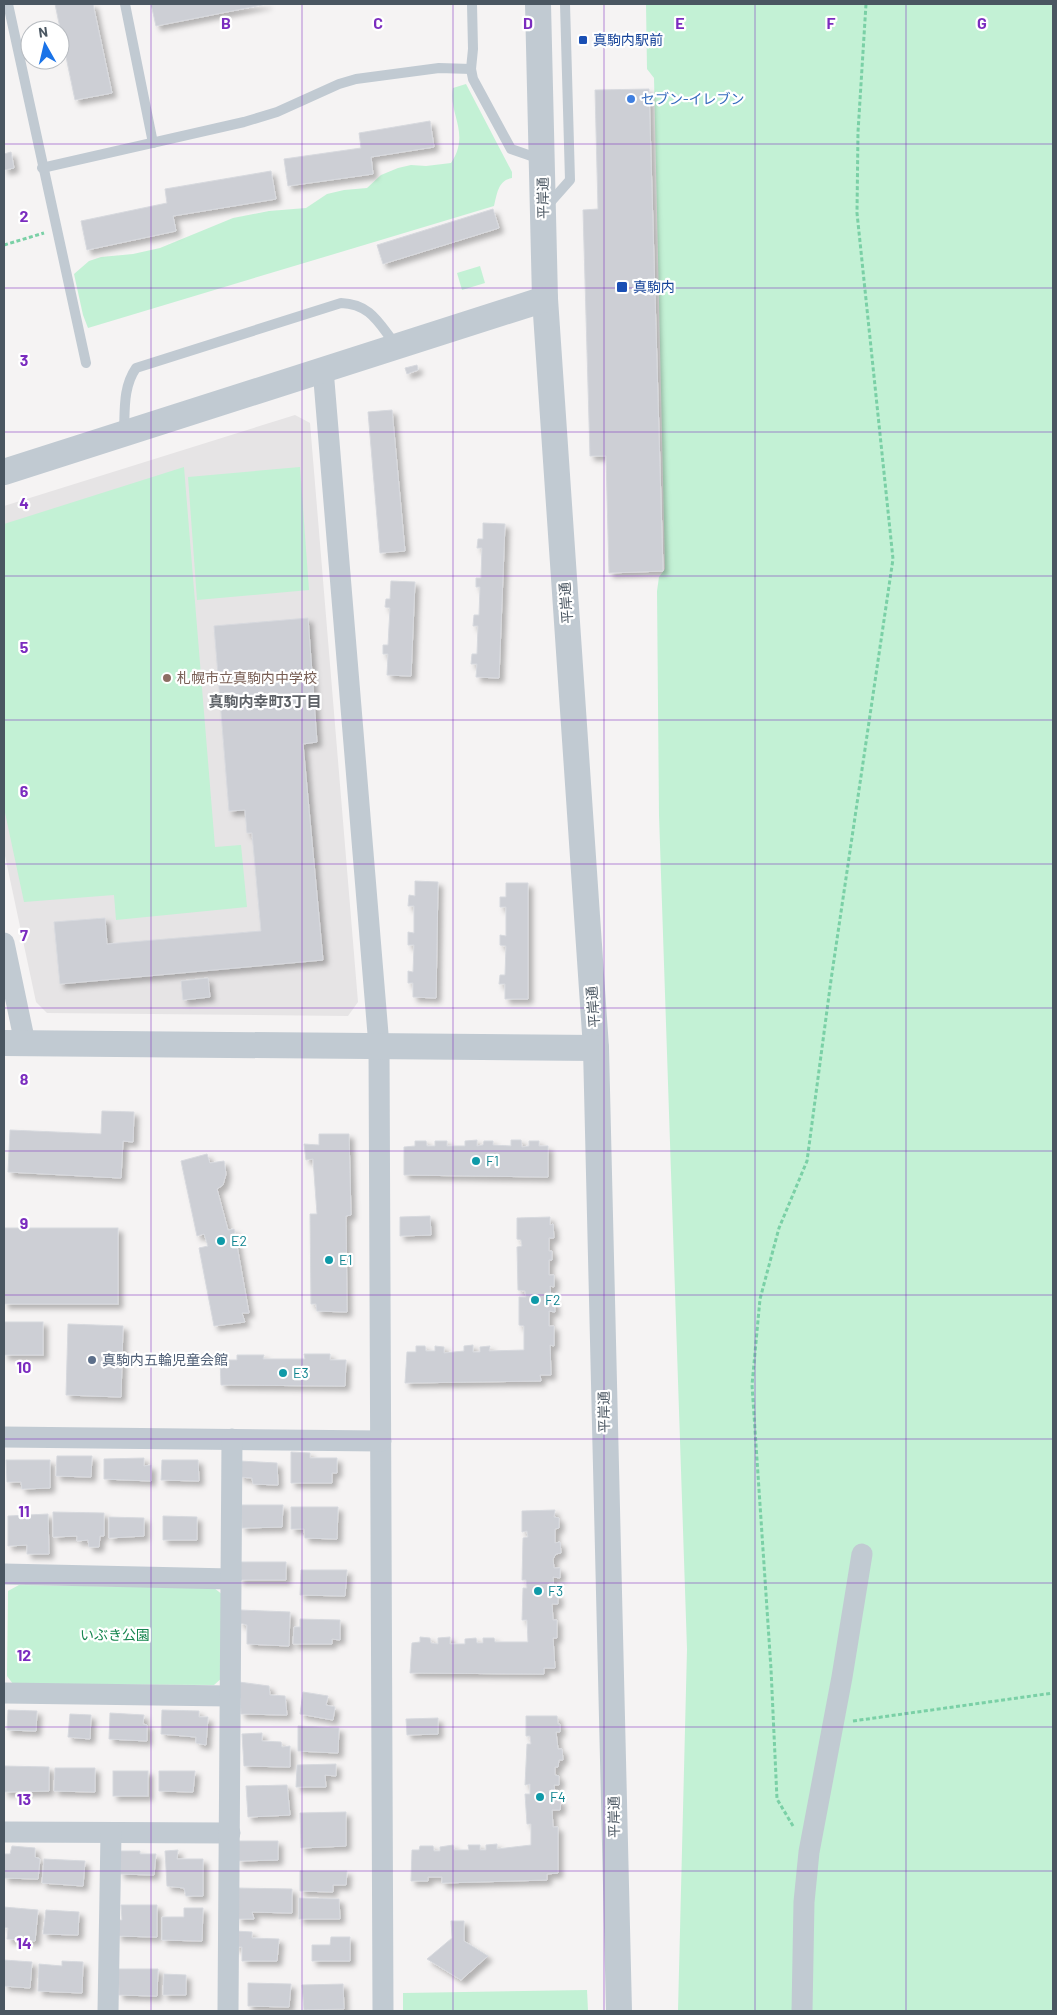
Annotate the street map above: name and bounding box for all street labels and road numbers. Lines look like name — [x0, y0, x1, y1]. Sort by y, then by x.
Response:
street label: 平岸通 — [534, 177, 551, 219]
street label: 平岸通 — [556, 581, 575, 625]
street label: 平岸通 — [583, 985, 602, 1029]
street label: 平岸通 — [595, 1391, 612, 1433]
street label: 平岸通 — [605, 1796, 622, 1838]

